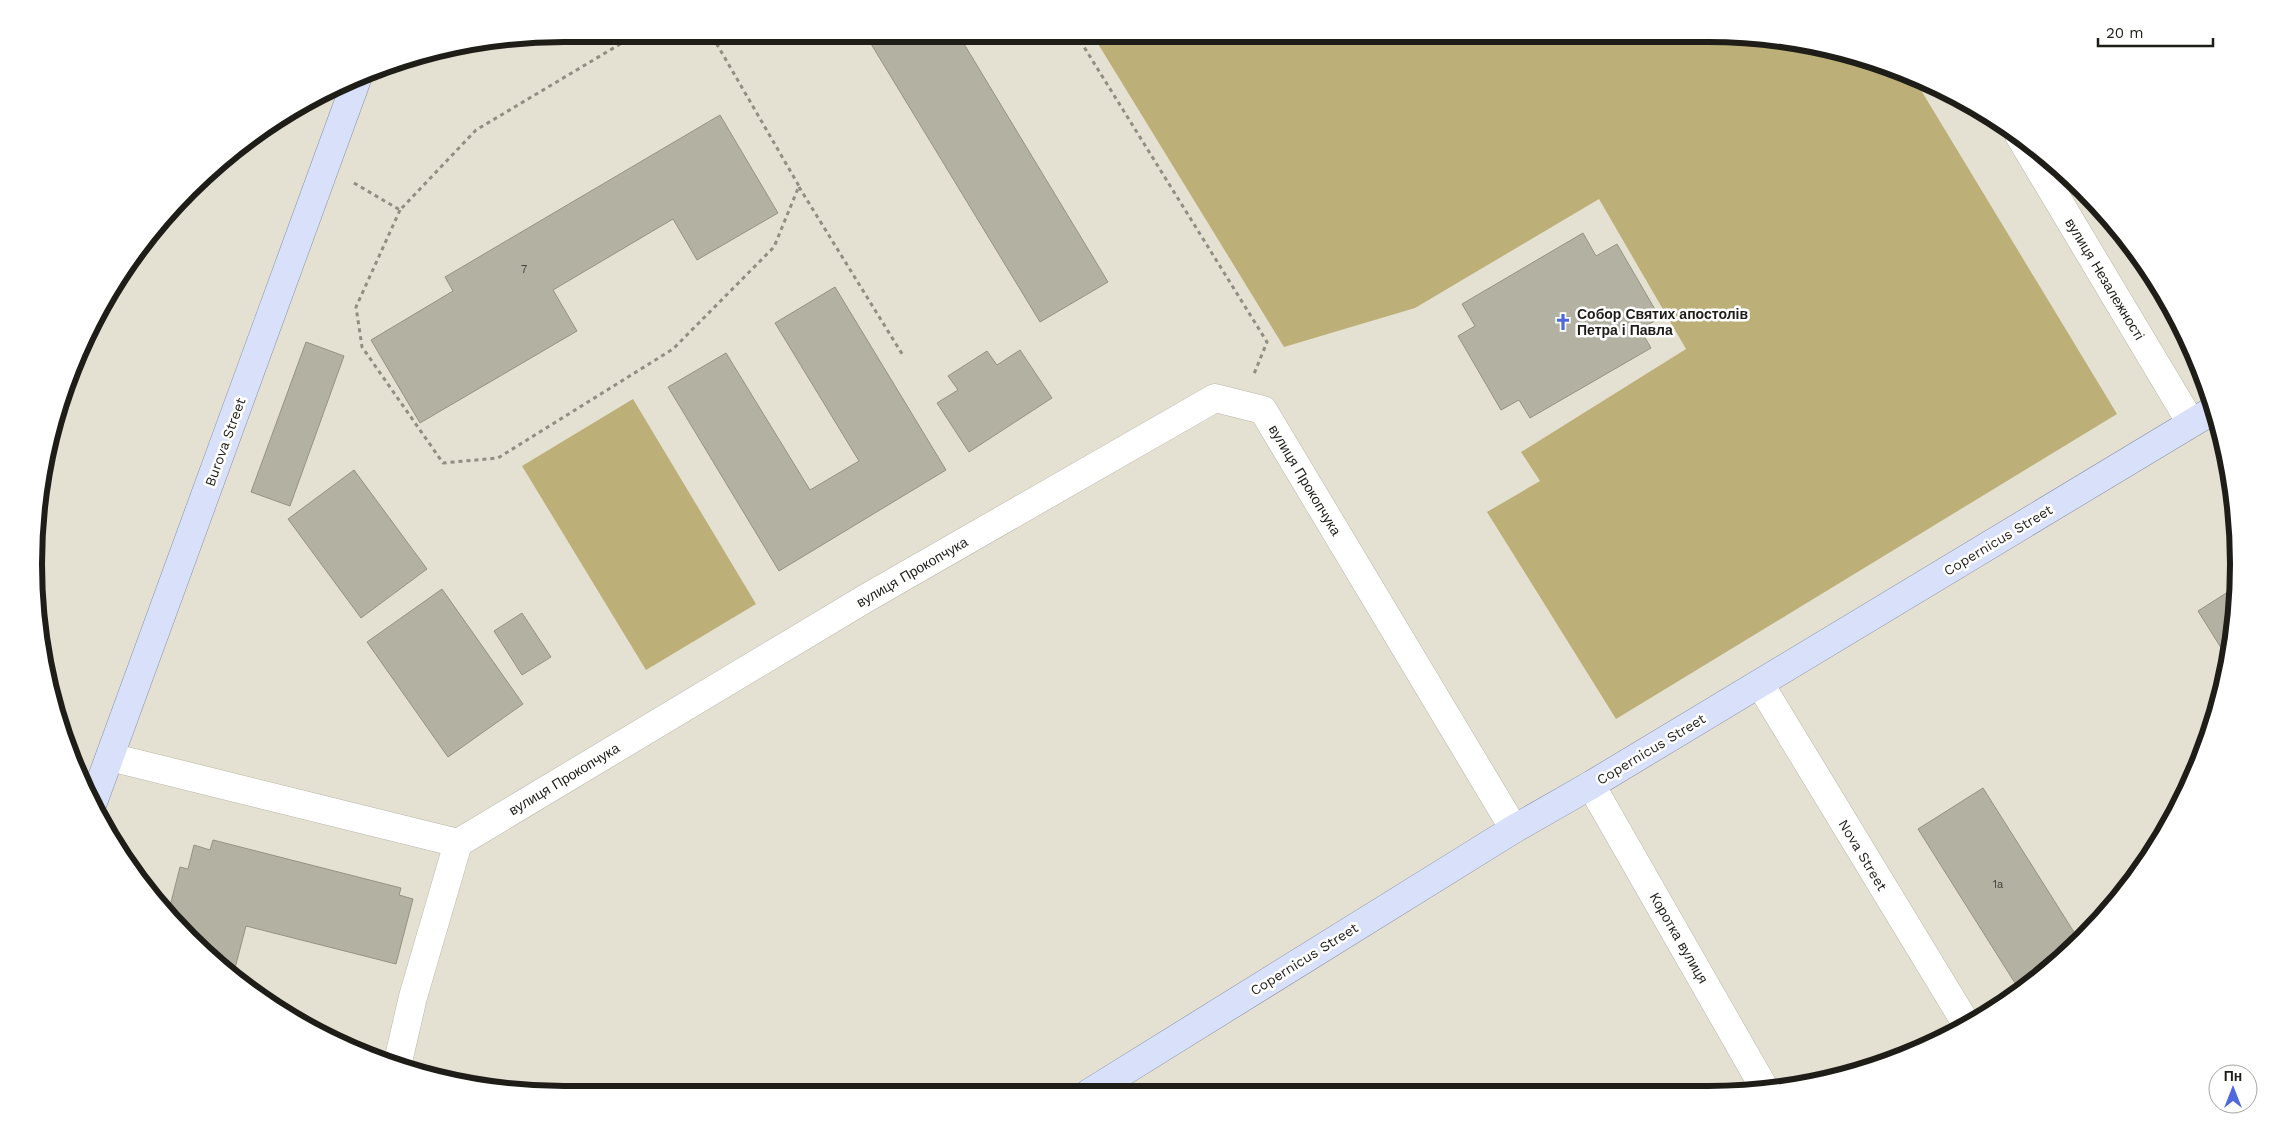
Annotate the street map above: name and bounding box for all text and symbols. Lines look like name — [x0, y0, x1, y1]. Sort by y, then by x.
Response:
scale bar — [2098, 15, 2213, 47]
text: 20 m — [2106, 24, 2144, 42]
street label: вулиця Незалежності — [2062, 215, 2148, 343]
house number: 7 — [521, 263, 527, 276]
place label: Собор Святих апостолів Петра і Павла — [1577, 306, 1748, 338]
church icon: Собор Святих апостолів Петра і Павла — [1553, 312, 1573, 332]
street label: Burova Street — [202, 395, 249, 489]
street label: вулиця Прокопчука — [1266, 422, 1344, 538]
street label: Copernicus Street — [1941, 501, 2055, 579]
street label: вулиця Прокопчука — [853, 533, 971, 610]
street label: Copernicus Street — [1594, 710, 1708, 788]
street label: вулиця Прокопчука — [506, 740, 622, 818]
street label: Nova Street — [1835, 817, 1891, 894]
house number: 1а — [1993, 878, 2004, 891]
street label: Коротка вулиця — [1647, 890, 1711, 986]
street label: Copernicus Street — [1247, 919, 1361, 999]
north arrow — [2208, 1064, 2258, 1114]
text: Пн — [2224, 1068, 2242, 1084]

